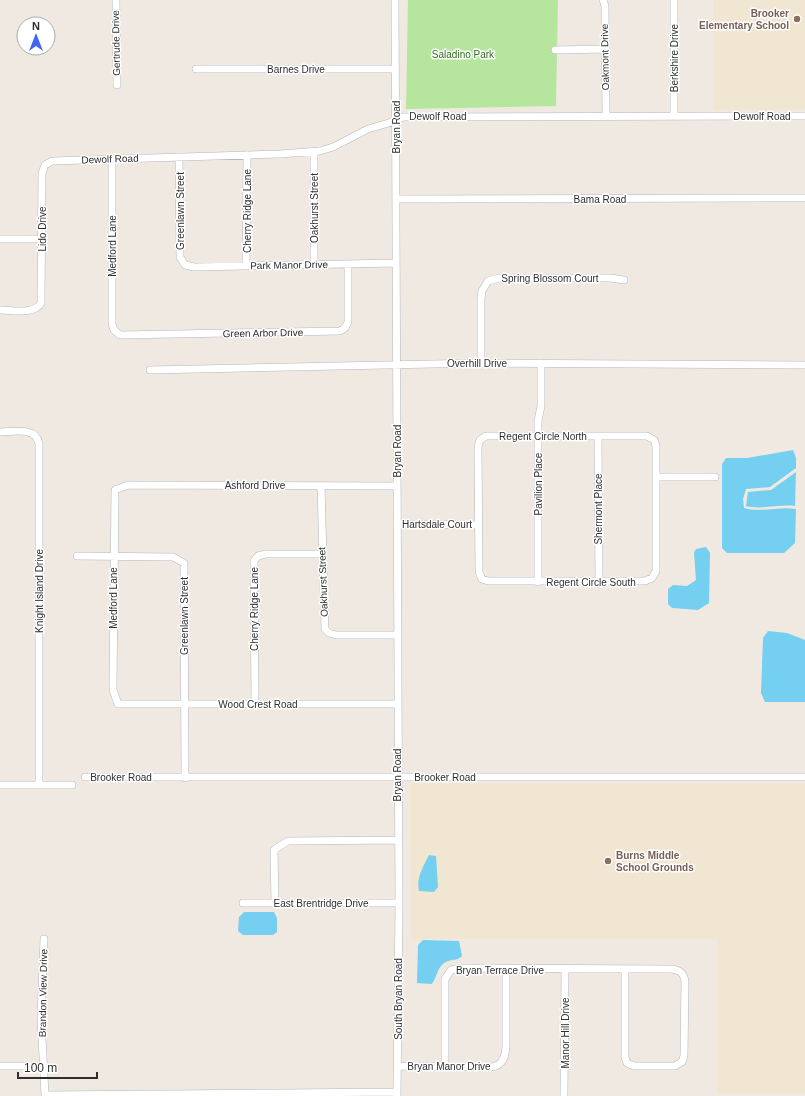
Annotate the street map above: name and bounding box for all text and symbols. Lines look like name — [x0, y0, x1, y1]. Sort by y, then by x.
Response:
place label: Brooker Elementary School — [699, 8, 789, 31]
street label: Gertrude Drive — [110, 10, 122, 76]
marker: Brooker Elementary School — [792, 14, 802, 24]
north arrow — [16, 16, 56, 56]
text: N — [32, 20, 40, 32]
street label: Oakmont Drive — [599, 23, 611, 90]
street label: Berkshire Drive — [669, 23, 680, 92]
park label: Saladino Park — [432, 49, 495, 60]
street label: Barnes Drive — [267, 64, 325, 75]
street label: Bryan Road — [391, 101, 402, 153]
street label: Dewolf Road — [409, 111, 467, 122]
street label: Dewolf Road — [733, 111, 791, 122]
street label: Dewolf Road — [81, 153, 139, 165]
street label: Cherry Ridge Lane — [242, 169, 253, 253]
street label: Greenlawn Street — [175, 172, 186, 250]
street label: Oakhurst Street — [309, 173, 320, 243]
street label: Bama Road — [574, 194, 626, 205]
street label: Lido Drive — [37, 206, 48, 252]
street label: Medford Lane — [107, 215, 118, 277]
street label: Park Manor Drive — [250, 259, 328, 271]
street label: Spring Blossom Court — [501, 273, 599, 284]
street label: Green Arbor Drive — [223, 327, 304, 339]
street label: Overhill Drive — [447, 358, 507, 369]
street label: Bryan Road — [392, 425, 403, 477]
street label: Regent Circle North — [499, 431, 587, 442]
street label: Pavilion Place — [533, 452, 544, 515]
street label: Shermont Place — [593, 473, 604, 545]
street label: Ashford Drive — [225, 480, 286, 491]
street label: Hartsdale Court — [402, 519, 472, 530]
street label: Oakhurst Street — [316, 547, 330, 617]
street label: Knight Island Drive — [34, 549, 45, 633]
street label: Medford Lane — [108, 567, 119, 629]
street label: Cherry Ridge Lane — [249, 567, 260, 651]
street label: Greenlawn Street — [179, 577, 190, 655]
street label: Regent Circle South — [546, 577, 636, 588]
street label: Wood Crest Road — [218, 699, 298, 710]
street label: Bryan Road — [392, 749, 403, 801]
street label: Brooker Road — [90, 772, 152, 783]
street label: Brooker Road — [414, 772, 476, 783]
place label: Burns Middle School Grounds — [616, 850, 694, 873]
marker: Burns Middle School Grounds — [603, 856, 613, 866]
street label: East Brentridge Drive — [273, 898, 369, 909]
street label: Brandon View Drive — [37, 948, 49, 1037]
street label: South Bryan Road — [393, 958, 404, 1040]
street label: Bryan Terrace Drive — [456, 965, 545, 976]
street label: Manor Hill Drive — [560, 997, 571, 1069]
scale bar — [18, 1054, 97, 1080]
text: 100 m — [24, 1061, 57, 1075]
street label: Bryan Manor Drive — [407, 1061, 491, 1072]

